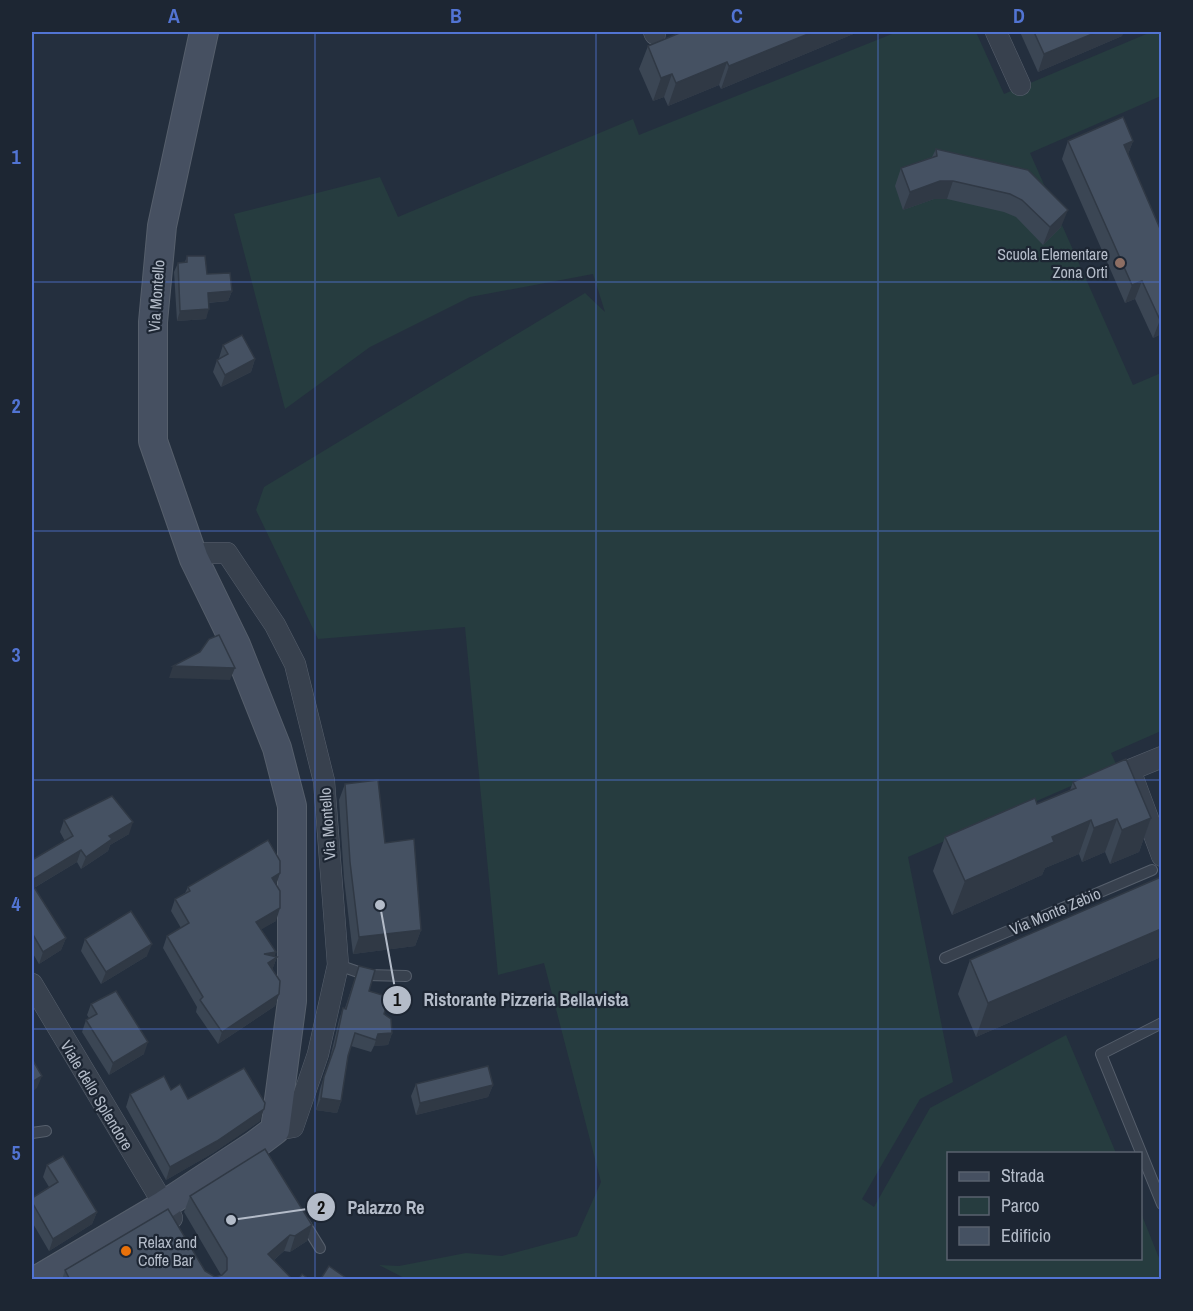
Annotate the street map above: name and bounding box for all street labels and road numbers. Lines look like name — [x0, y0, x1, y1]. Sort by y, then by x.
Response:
street label: Via Montello — [142, 259, 170, 333]
street label: Via Montello — [313, 787, 341, 861]
street label: Via Monte Zebio — [1006, 882, 1104, 940]
street label: Viale dello Splendore — [56, 1036, 138, 1154]

